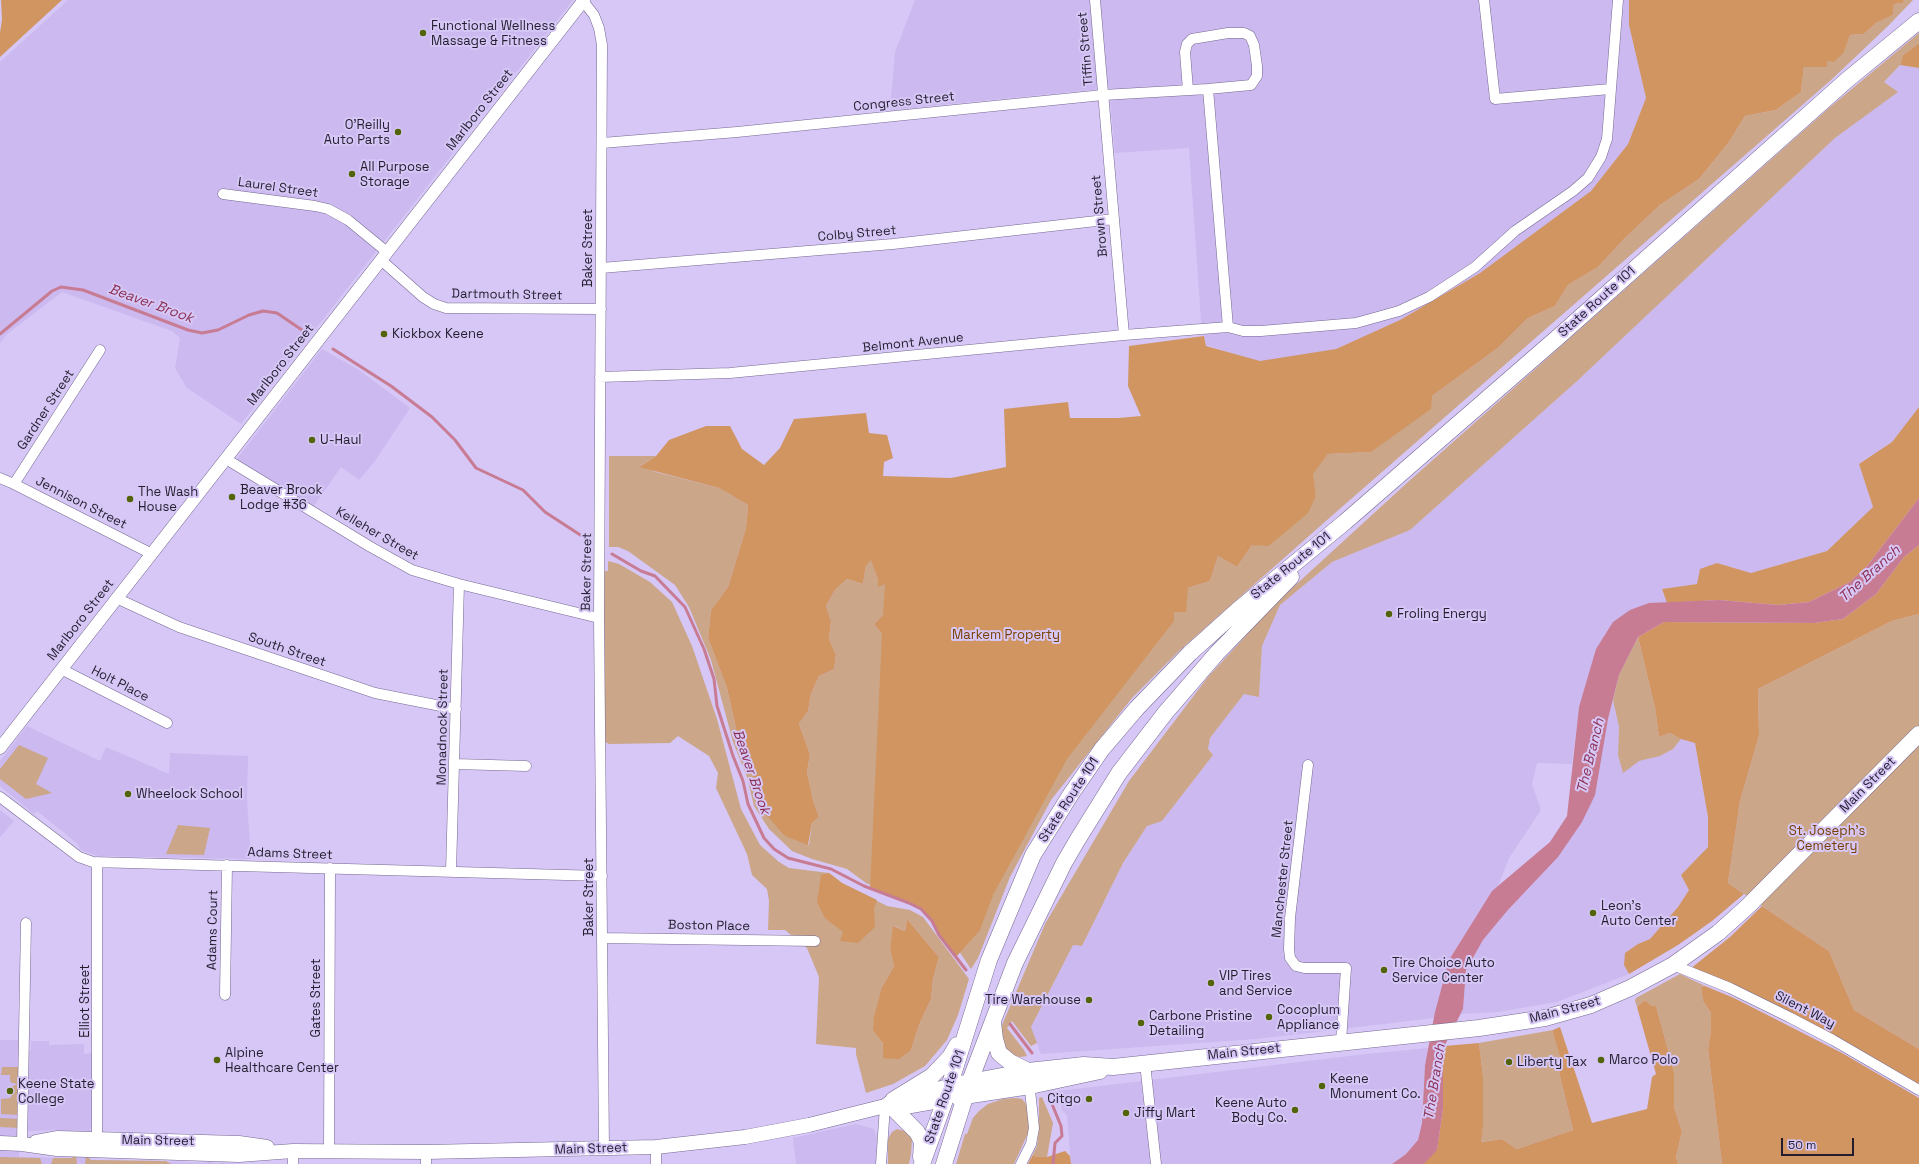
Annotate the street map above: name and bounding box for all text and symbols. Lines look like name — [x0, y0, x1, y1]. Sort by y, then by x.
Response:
street label: Tiffin Street — [1075, 11, 1097, 87]
place label: Functional Wellness Massage & Fitness — [431, 18, 555, 49]
marker: Functional Wellness Massage & Fitness — [418, 28, 428, 38]
street label: Marlboro Street — [443, 66, 517, 154]
street label: Congress Street — [853, 89, 955, 115]
place label: O'Reilly Auto Parts — [324, 117, 390, 148]
marker: O'Reilly Auto Parts — [393, 127, 403, 137]
place label: All Purpose Storage — [360, 159, 430, 190]
marker: All Purpose Storage — [347, 169, 357, 179]
street label: Brown Street — [1089, 174, 1111, 258]
street label: Laurel Street — [237, 175, 319, 201]
street label: Baker Street — [580, 209, 596, 287]
street label: Colby Street — [817, 223, 897, 245]
street label: State Route 101 — [1555, 263, 1639, 341]
water label: Beaver Brook — [106, 281, 196, 327]
street label: Dartmouth Street — [451, 286, 563, 304]
street label: Marlboro Street — [244, 321, 318, 409]
place label: Kickbox Keene — [392, 326, 484, 342]
marker: Kickbox Keene — [379, 329, 389, 339]
street label: Belmont Avenue — [862, 330, 964, 356]
street label: Gardner Street — [14, 367, 78, 453]
place label: U-Haul — [320, 432, 362, 448]
marker: U-Haul — [307, 435, 317, 445]
street label: Jennison Street — [33, 473, 129, 533]
place label: Beaver Brook Lodge #36 — [240, 482, 322, 513]
place label: The Wash House — [138, 484, 198, 515]
marker: Beaver Brook Lodge #36 — [227, 492, 237, 502]
marker: The Wash House — [125, 494, 135, 504]
street label: Kelleher Street — [333, 504, 421, 564]
street label: State Route 101 — [1248, 529, 1334, 603]
street label: Baker Street — [579, 533, 595, 611]
water label: The Branch — [1836, 542, 1904, 606]
street label: Marlboro Street — [44, 576, 118, 664]
place label: Froling Energy — [1397, 606, 1487, 622]
marker: Froling Energy — [1384, 609, 1394, 619]
park label: Markem Property — [952, 627, 1060, 643]
street label: South Street — [246, 629, 328, 671]
street label: Holt Place — [88, 663, 152, 705]
street label: Monadnock Street — [434, 668, 452, 786]
water label: The Branch — [1574, 717, 1608, 795]
water label: Beaver Brook — [729, 727, 773, 817]
street label: Main Street — [1837, 754, 1899, 816]
street label: State Route 101 — [1036, 755, 1102, 845]
place label: Wheelock School — [136, 786, 243, 802]
marker: Wheelock School — [123, 789, 133, 799]
street label: Manchester Street — [1269, 819, 1297, 939]
park label: St. Joseph's Cemetery — [1789, 823, 1865, 854]
street label: Adams Street — [247, 845, 333, 863]
street label: Baker Street — [581, 858, 597, 936]
street label: Adams Court — [204, 890, 222, 970]
place label: Leon's Auto Center — [1601, 898, 1676, 929]
marker: Leon's Auto Center — [1588, 908, 1598, 918]
street label: Boston Place — [668, 917, 750, 935]
place label: Tire Choice Auto Service Center — [1392, 955, 1495, 986]
street label: Gates Street — [308, 958, 324, 1038]
street label: Elliot Street — [77, 964, 93, 1038]
marker: Tire Choice Auto Service Center — [1379, 965, 1389, 975]
place label: VIP Tires and Service — [1219, 968, 1292, 999]
marker: VIP Tires and Service — [1206, 978, 1216, 988]
street label: Silent Way — [1772, 988, 1838, 1032]
place label: Tire Warehouse — [985, 992, 1081, 1008]
street label: Main Street — [1528, 993, 1602, 1027]
marker: Tire Warehouse — [1084, 995, 1094, 1005]
place label: Cocoplum Appliance — [1277, 1002, 1340, 1033]
place label: Carbone Pristine Detailing — [1149, 1008, 1253, 1039]
marker: Cocoplum Appliance — [1264, 1012, 1274, 1022]
marker: Carbone Pristine Detailing — [1136, 1018, 1146, 1028]
street label: Main Street — [1207, 1040, 1281, 1064]
water label: The Branch — [1421, 1043, 1449, 1121]
place label: Alpine Healthcare Center — [225, 1045, 339, 1076]
street label: State Route 101 — [922, 1048, 968, 1146]
place label: Marco Polo — [1609, 1052, 1678, 1068]
place label: Liberty Tax — [1517, 1054, 1587, 1070]
marker: Alpine Healthcare Center — [212, 1055, 222, 1065]
marker: Marco Polo — [1596, 1055, 1606, 1065]
marker: Liberty Tax — [1504, 1057, 1514, 1067]
place label: Keene Monument Co. — [1330, 1071, 1421, 1102]
place label: Keene State College — [18, 1076, 94, 1107]
marker: Keene Monument Co. — [1317, 1081, 1327, 1091]
marker: Keene State College — [5, 1086, 15, 1096]
place label: Citgo — [1047, 1091, 1081, 1107]
marker: Citgo — [1084, 1094, 1094, 1104]
place label: Keene Auto Body Co. — [1215, 1095, 1287, 1126]
place label: Jiffy Mart — [1134, 1105, 1196, 1121]
marker: Keene Auto Body Co. — [1290, 1105, 1300, 1115]
marker: Jiffy Mart — [1121, 1108, 1131, 1118]
scale bar — [1783, 1130, 1856, 1156]
street label: Main Street — [121, 1133, 195, 1149]
text: 50 m — [1788, 1137, 1816, 1153]
street label: Main Street — [554, 1140, 628, 1158]

